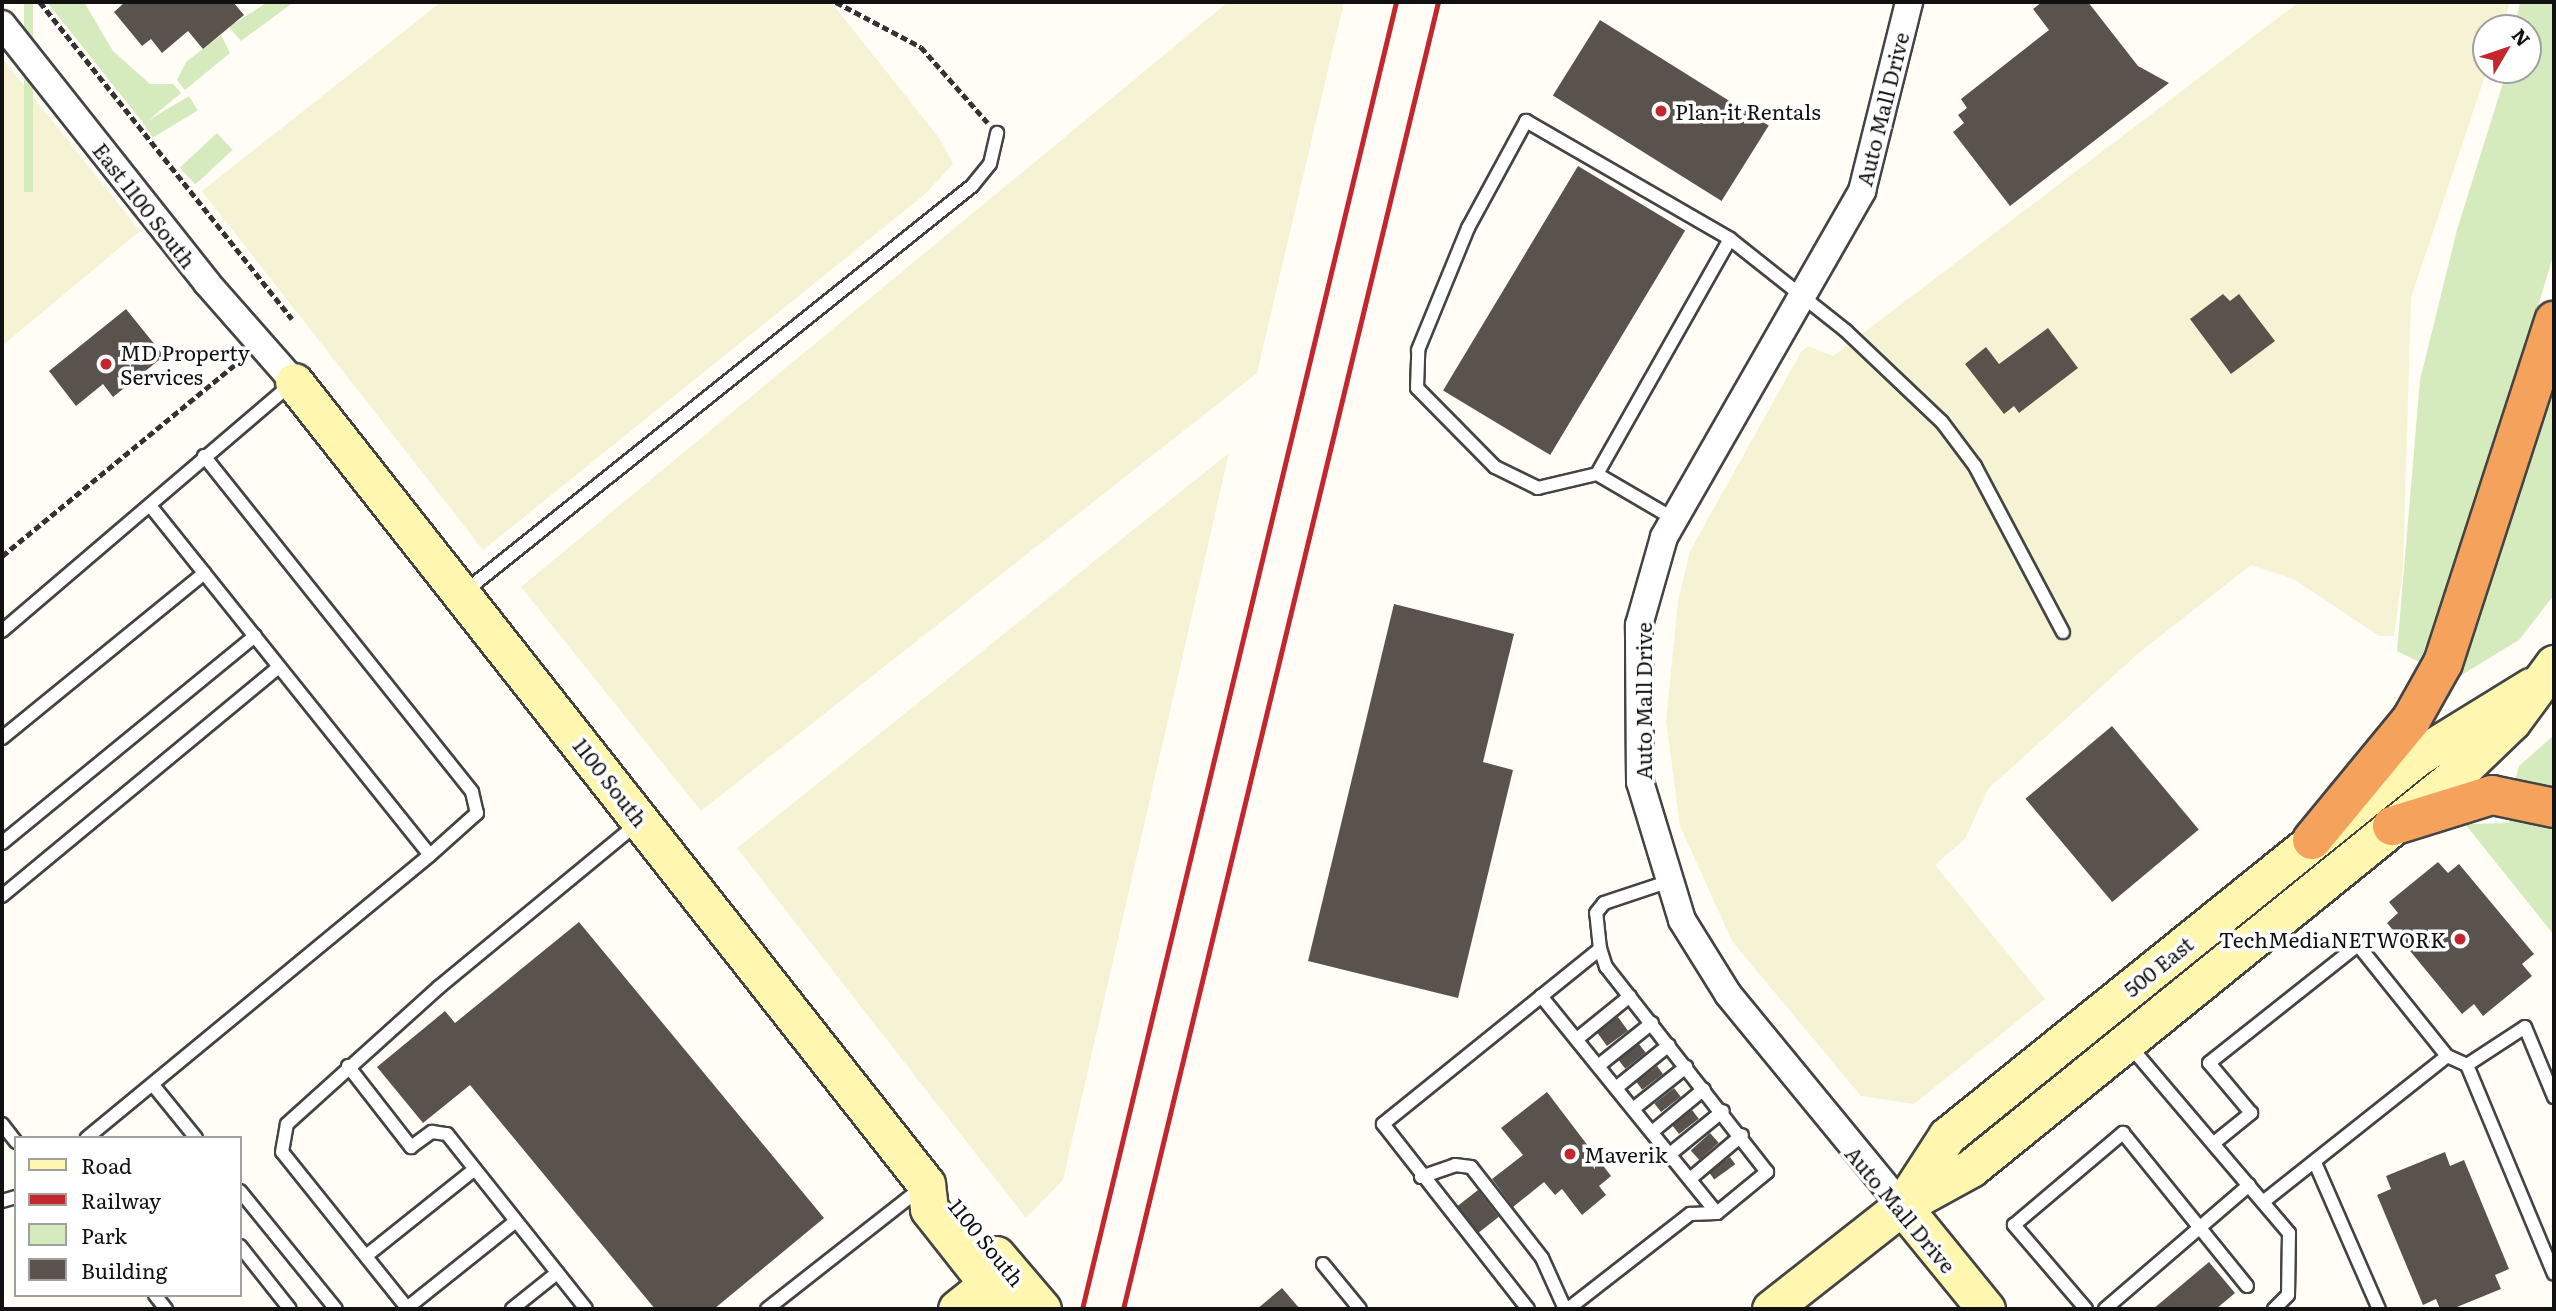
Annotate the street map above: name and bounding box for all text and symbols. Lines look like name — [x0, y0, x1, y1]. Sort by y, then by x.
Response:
north arrow — [2472, 14, 2542, 84]
text: N — [2506, 22, 2538, 52]
street label: Auto Mall Drive — [1851, 30, 1913, 188]
place label: Plan-it Rentals — [1675, 98, 1821, 124]
marker: Plan-it Rentals — [1653, 103, 1669, 119]
street label: East 1100 South — [88, 137, 202, 273]
place label: MD Property Services — [120, 339, 250, 389]
marker: MD Property Services — [98, 356, 114, 372]
street label: Auto Mall Drive — [1630, 622, 1656, 780]
street label: 1100 South — [569, 733, 653, 831]
place label: TechMediaNETWORK — [2219, 926, 2446, 952]
street label: 500 East — [2118, 931, 2198, 1001]
marker: TechMediaNETWORK — [2452, 931, 2468, 947]
legend — [14, 1136, 242, 1297]
place label: Maverik — [1584, 1141, 1667, 1167]
street label: Auto Mall Drive — [1841, 1141, 1961, 1277]
marker: Maverik — [1562, 1146, 1578, 1162]
text: Road — [81, 1149, 132, 1180]
text: Railway — [81, 1184, 161, 1215]
street label: 1100 South — [944, 1193, 1030, 1291]
text: Park — [81, 1219, 127, 1250]
text: Building — [81, 1254, 167, 1285]

